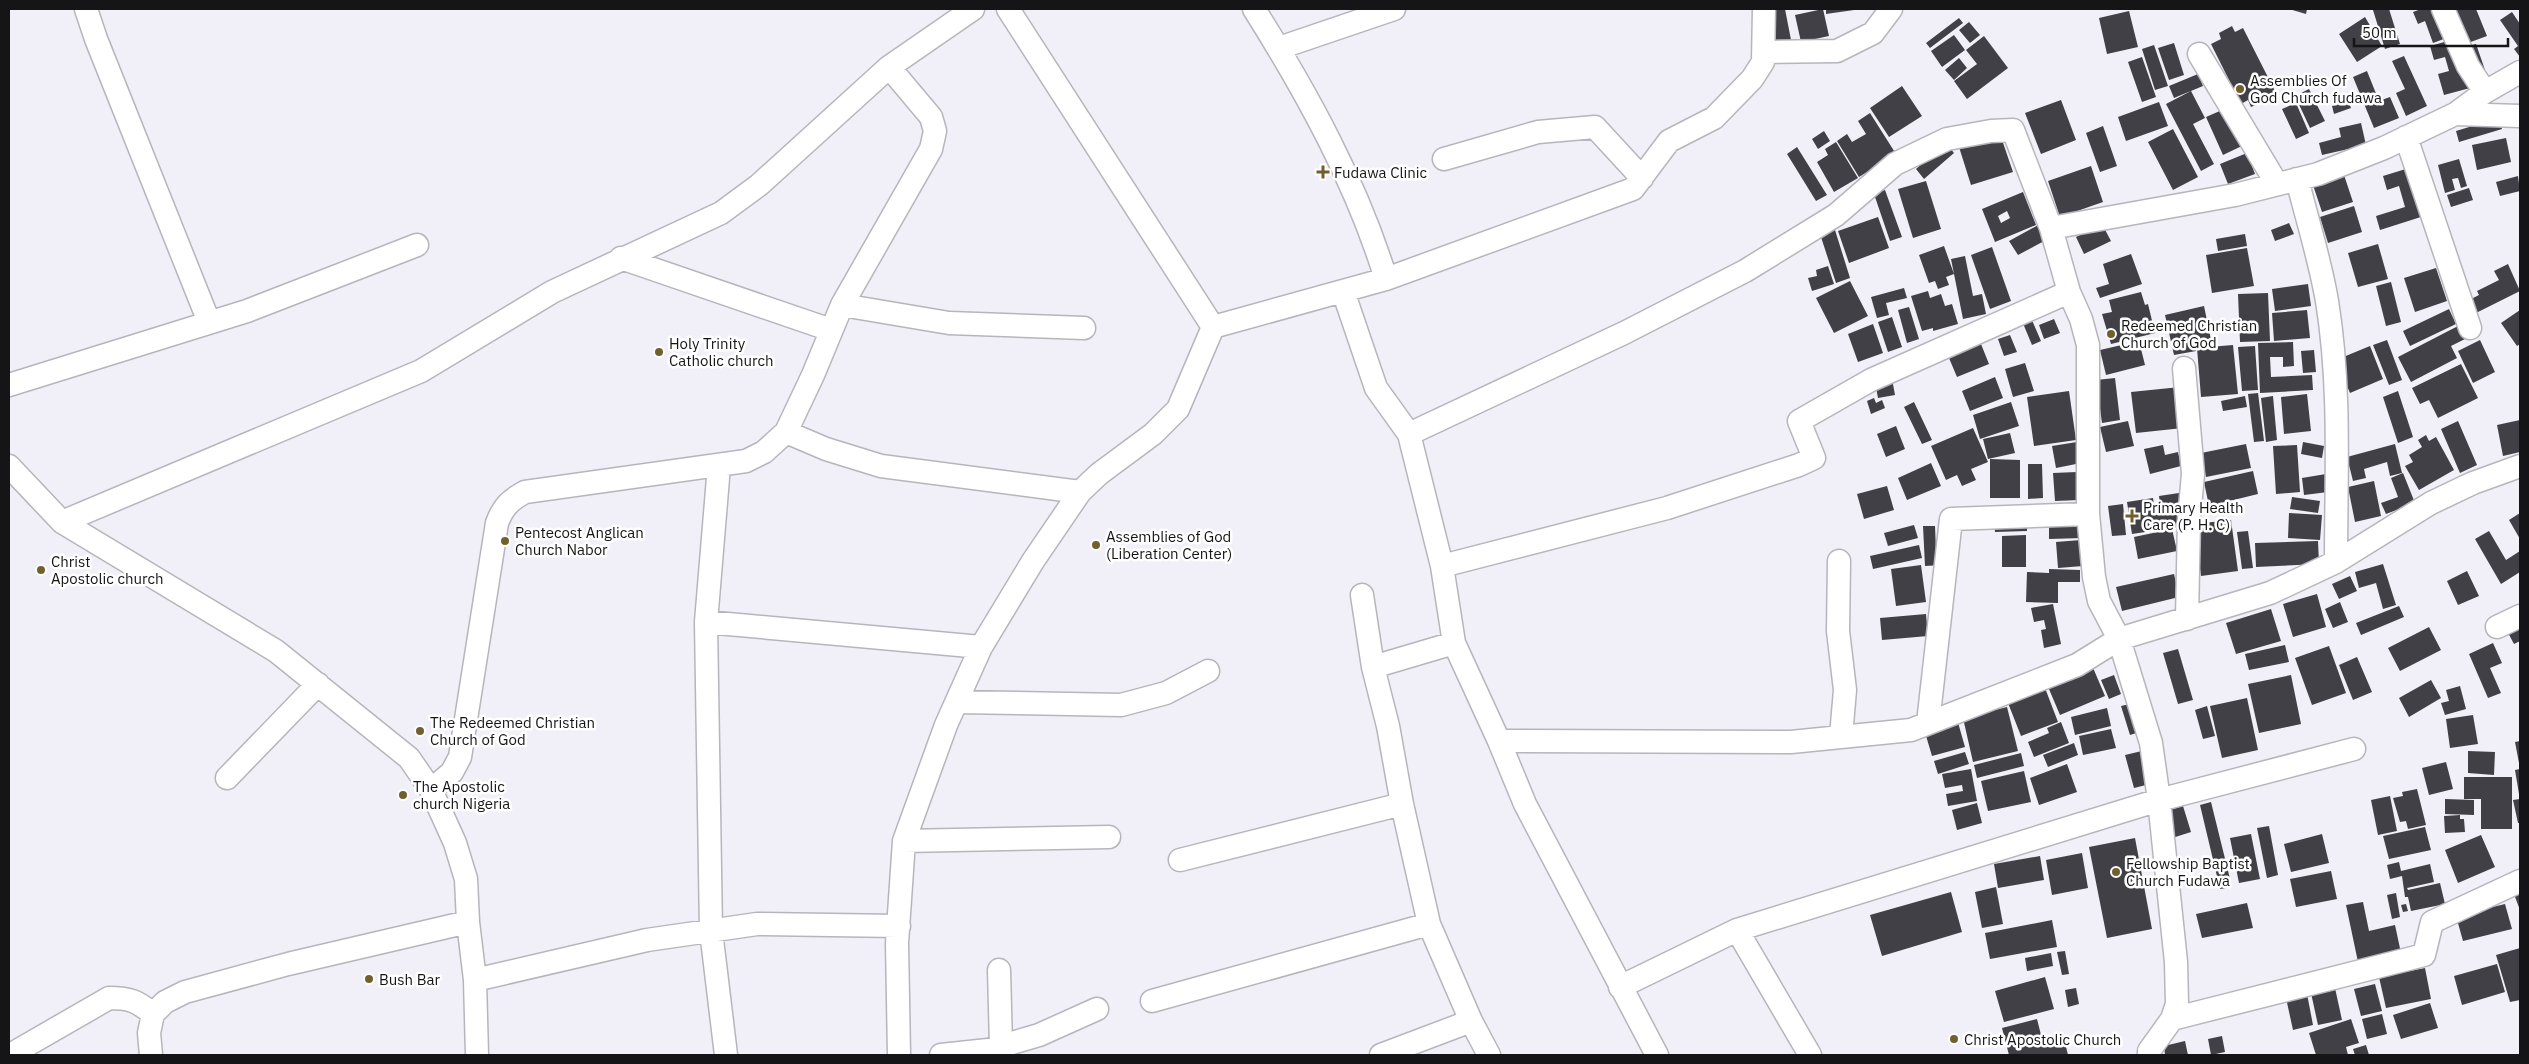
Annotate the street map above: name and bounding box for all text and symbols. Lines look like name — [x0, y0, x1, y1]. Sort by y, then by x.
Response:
scale bar — [2354, 15, 2508, 47]
text: 50 m — [2362, 23, 2397, 42]
place label: Assemblies Of God Church fudawa — [2250, 71, 2382, 107]
marker: Assemblies Of God Church fudawa — [2234, 83, 2246, 95]
place label: Fudawa Clinic — [1334, 163, 1428, 182]
marker: Fudawa Clinic — [1316, 165, 1330, 179]
place label: Redeemed Christian Church of God — [2121, 316, 2257, 352]
marker: Redeemed Christian Church of God — [2105, 328, 2117, 340]
place label: Holy Trinity Catholic church — [669, 334, 774, 370]
marker: Holy Trinity Catholic church — [653, 346, 665, 358]
place label: Primary Health Care (P. H. C) — [2143, 498, 2244, 534]
marker: Primary Health Care (P. H. C) — [2125, 509, 2139, 523]
place label: Pentecost Anglican Church Nabor — [515, 523, 644, 559]
place label: Assemblies of God (Liberation Center) — [1106, 527, 1232, 563]
marker: Pentecost Anglican Church Nabor — [499, 535, 511, 547]
marker: Assemblies of God (Liberation Center) — [1090, 539, 1102, 551]
place label: Christ Apostolic church — [51, 552, 164, 588]
marker: Christ Apostolic church — [35, 564, 47, 576]
place label: The Redeemed Christian Church of God — [430, 713, 595, 749]
marker: The Redeemed Christian Church of God — [414, 725, 426, 737]
place label: The Apostolic church Nigeria — [413, 777, 510, 813]
marker: The Apostolic church Nigeria — [397, 789, 409, 801]
place label: Fellowship Baptist Church Fudawa — [2126, 854, 2250, 890]
marker: Fellowship Baptist Church Fudawa — [2110, 866, 2122, 878]
place label: Bush Bar — [379, 970, 440, 989]
marker: Bush Bar — [363, 973, 375, 985]
place label: Christ Apostolic Church — [1964, 1030, 2121, 1049]
marker: Christ Apostolic Church — [1948, 1033, 1960, 1045]

